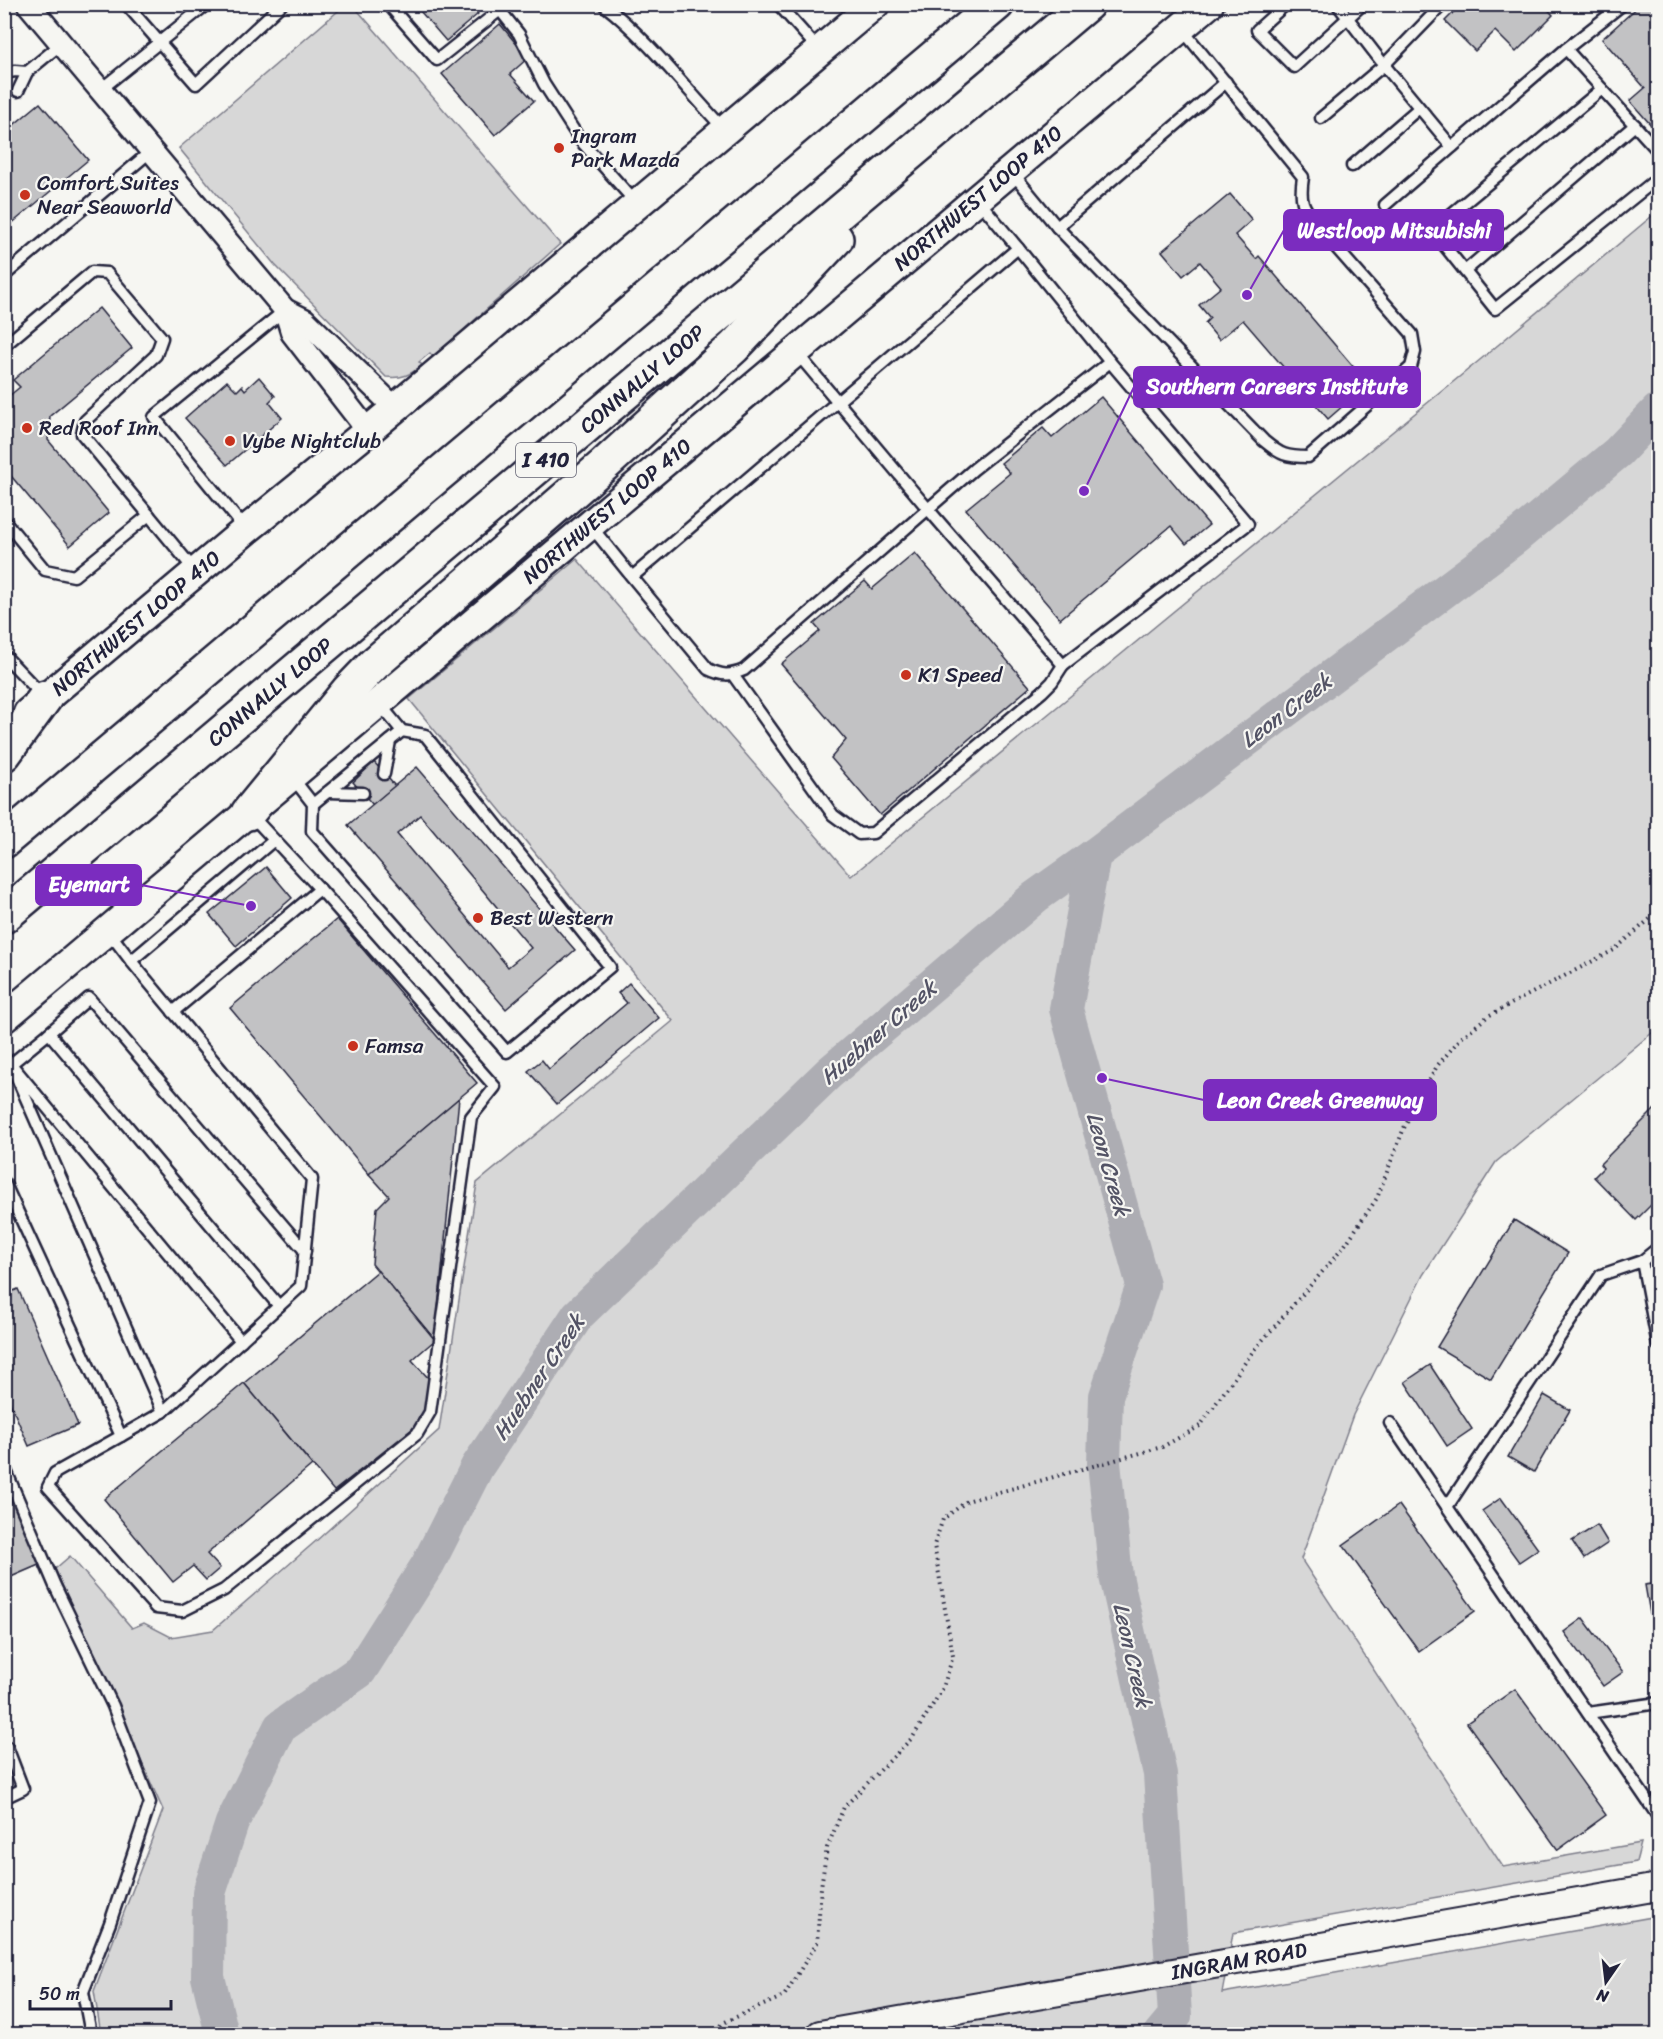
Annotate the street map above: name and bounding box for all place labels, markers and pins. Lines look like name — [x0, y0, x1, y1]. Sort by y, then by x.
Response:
place label: Ingram Park Mazda — [570, 117, 680, 179]
marker: Ingram Park Mazda — [552, 141, 566, 155]
place label: Comfort Suites Near Seaworld — [37, 164, 179, 226]
marker: Comfort Suites Near Seaworld — [18, 188, 32, 202]
callout: Westloop Mitsubishi — [1284, 210, 1503, 250]
callout: Southern Careers Institute — [1134, 367, 1420, 407]
place label: Red Roof Inn — [39, 409, 159, 447]
marker: Red Roof Inn — [20, 421, 34, 435]
place label: Vybe Nightclub — [242, 422, 381, 460]
marker: Vybe Nightclub — [223, 434, 237, 448]
place label: K1 Speed — [918, 656, 1004, 694]
marker: K1 Speed — [899, 668, 913, 682]
callout: Eyemart — [36, 865, 141, 905]
place label: Best Western — [490, 899, 614, 937]
marker: Best Western — [471, 911, 485, 925]
place label: Famsa — [365, 1027, 424, 1065]
marker: Famsa — [346, 1039, 360, 1053]
callout: Leon Creek Greenway — [1204, 1080, 1436, 1120]

